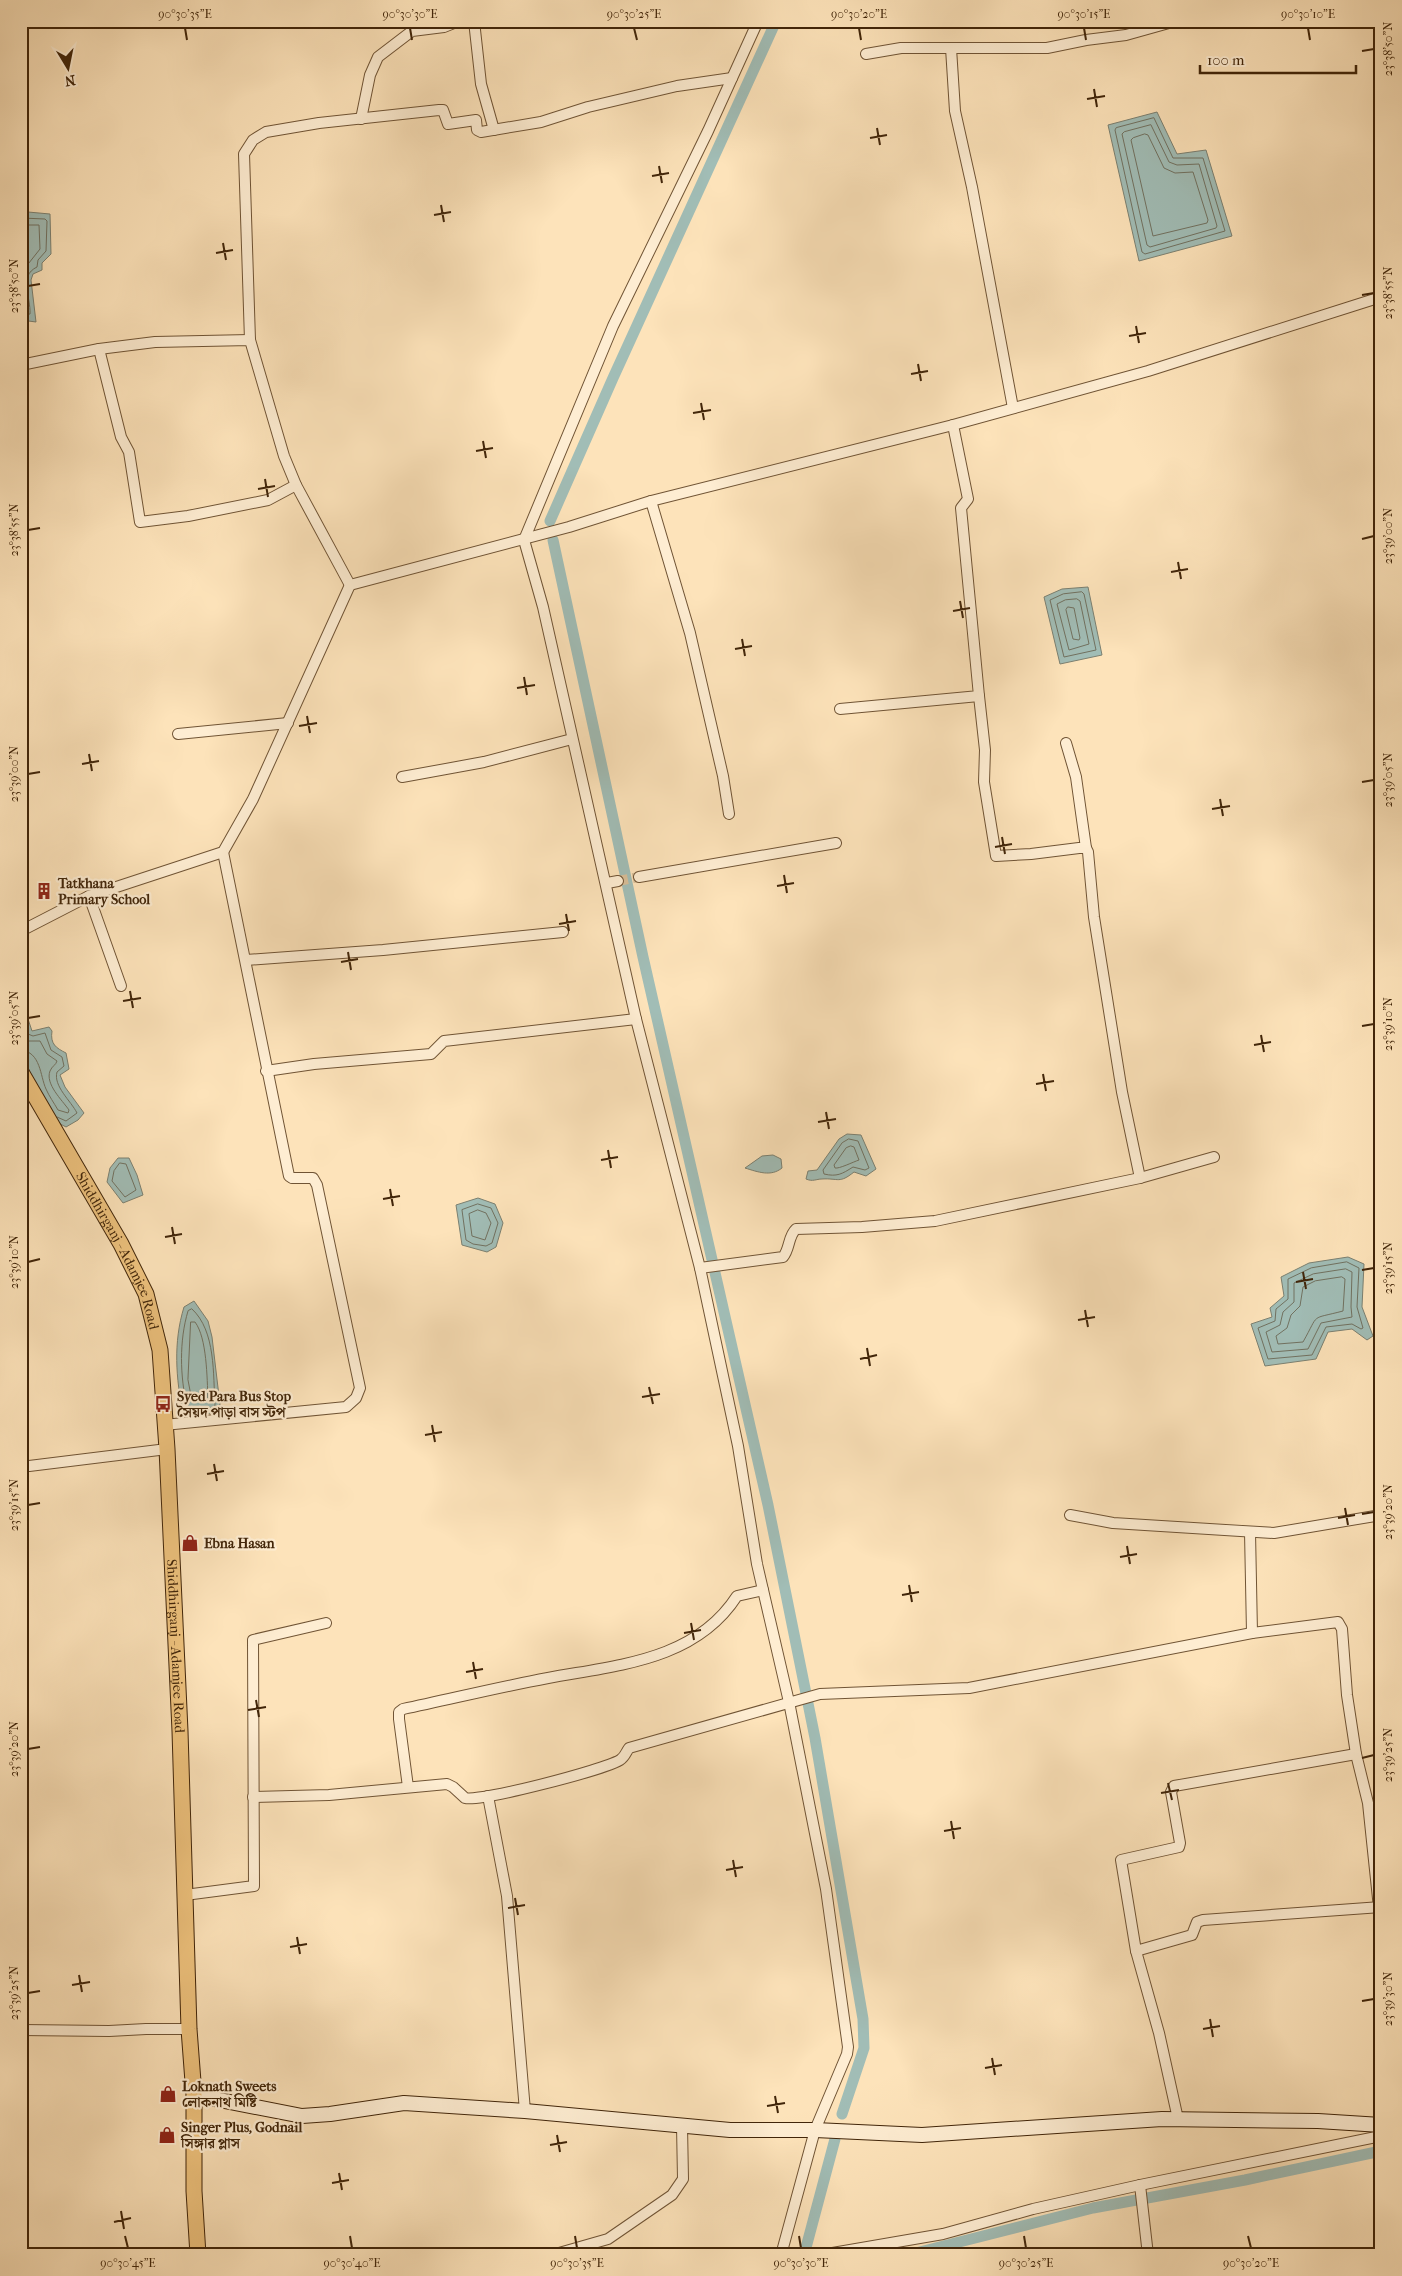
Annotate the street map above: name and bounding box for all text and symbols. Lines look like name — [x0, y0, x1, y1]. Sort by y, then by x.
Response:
text: 90°30'35"E — [158, 7, 212, 21]
text: 90°30'30"E — [383, 7, 437, 21]
text: 90°30'25"E — [607, 7, 661, 21]
text: 90°30'20"E — [831, 7, 887, 21]
text: 90°30'15"E — [1058, 7, 1110, 21]
text: 90°30'10"E — [1281, 7, 1335, 21]
text: 23°38'50"N — [1381, 22, 1395, 76]
north arrow — [42, 42, 92, 92]
scale bar — [1200, 42, 1356, 74]
text: 100 m — [1207, 51, 1245, 69]
text: N — [63, 71, 77, 90]
text: 23°38'50"N — [7, 259, 21, 313]
text: 23°38'55"N — [1381, 266, 1395, 320]
text: 23°38'55"N — [7, 503, 21, 557]
text: 23°39'00"N — [1381, 508, 1395, 564]
text: 23°39'00"N — [7, 746, 21, 802]
text: 23°39'05"N — [1381, 753, 1395, 807]
place label: Tatkhana Primary School — [57, 875, 150, 908]
building icon: Tatkhana Primary School — [34, 881, 54, 901]
text: 23°39'05"N — [7, 991, 21, 1045]
text: 23°39'10"N — [1381, 997, 1395, 1051]
street label: Shiddhirganj - Adamjee Road — [72, 1169, 163, 1332]
text: 23°39'10"N — [7, 1235, 21, 1289]
text: 23°39'15"N — [1381, 1242, 1395, 1294]
place label: Syed Para Bus Stop সৈয়দ পাড়া বাস স্টপ — [176, 1388, 291, 1421]
bus stop icon: Syed Para Bus Stop সৈয়দ পাড়া বাস স্টপ — [153, 1394, 173, 1414]
text: 23°39'15"N — [7, 1479, 21, 1531]
text: 23°39'20"N — [1381, 1484, 1395, 1540]
shop icon: Ebna Hasan — [180, 1533, 200, 1553]
place label: Ebna Hasan — [204, 1535, 276, 1552]
street label: Shiddhirganj - Adamjee Road — [163, 1559, 188, 1734]
text: 23°39'20"N — [7, 1721, 21, 1777]
text: 23°39'25"N — [1381, 1728, 1395, 1782]
text: 23°39'25"N — [7, 1966, 21, 2020]
text: 23°39'30"N — [1381, 1972, 1395, 2026]
place label: Loknath Sweets লোকনাথ মিষ্টি — [182, 2078, 277, 2111]
shop icon: Loknath Sweets লোকনাথ মিষ্টি — [158, 2084, 178, 2104]
place label: Singer Plus, Godnail সিঙ্গার প্লাস — [180, 2119, 302, 2152]
shop icon: Singer Plus, Godnail সিঙ্গার প্লাস — [157, 2125, 177, 2145]
text: 90°30'45"E — [100, 2256, 156, 2270]
text: 90°30'40"E — [323, 2256, 381, 2270]
text: 90°30'35"E — [550, 2256, 604, 2270]
text: 90°30'30"E — [774, 2256, 828, 2270]
text: 90°30'25"E — [999, 2256, 1053, 2270]
text: 90°30'20"E — [1223, 2256, 1279, 2270]

